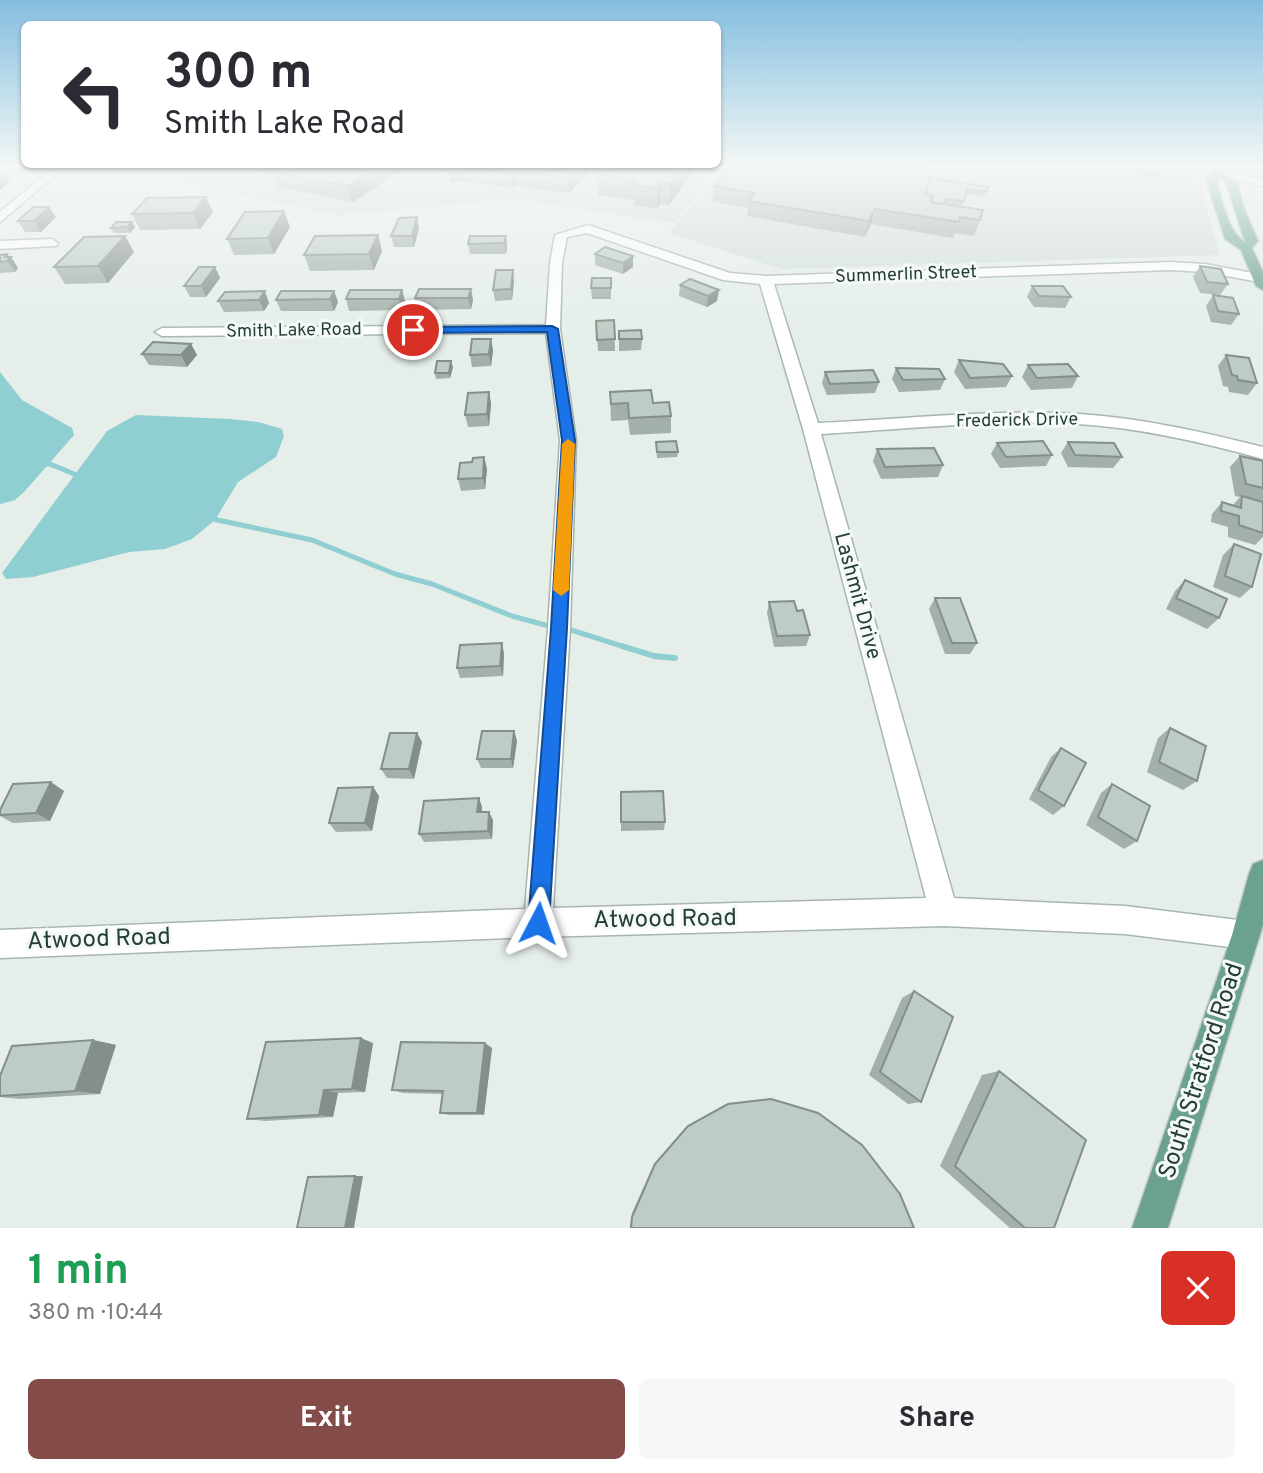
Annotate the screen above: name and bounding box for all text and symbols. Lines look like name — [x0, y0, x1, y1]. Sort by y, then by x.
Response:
text: 300 m — [164, 44, 312, 106]
icon: left — [49, 49, 140, 140]
text: Smith Lake Road — [164, 105, 405, 145]
street label: Summerlin Street — [835, 261, 977, 289]
pin — [383, 300, 443, 360]
icon: arrive — [394, 311, 432, 349]
street label: Smith Lake Road — [226, 318, 362, 344]
street label: Frederick Drive — [956, 408, 1078, 434]
street label: Lashmit Drive — [827, 529, 887, 663]
position arrow — [501, 886, 575, 960]
street label: Atwood Road — [593, 904, 737, 936]
street label: Atwood Road — [27, 922, 171, 958]
street label: South Stratford Road — [1153, 959, 1251, 1183]
text: 1 min — [28, 1246, 129, 1299]
button: close — [1161, 1251, 1235, 1325]
text: 380 m · 10:44 — [28, 1299, 163, 1328]
button: Exit — [28, 1379, 625, 1459]
button: Share — [639, 1379, 1235, 1459]

